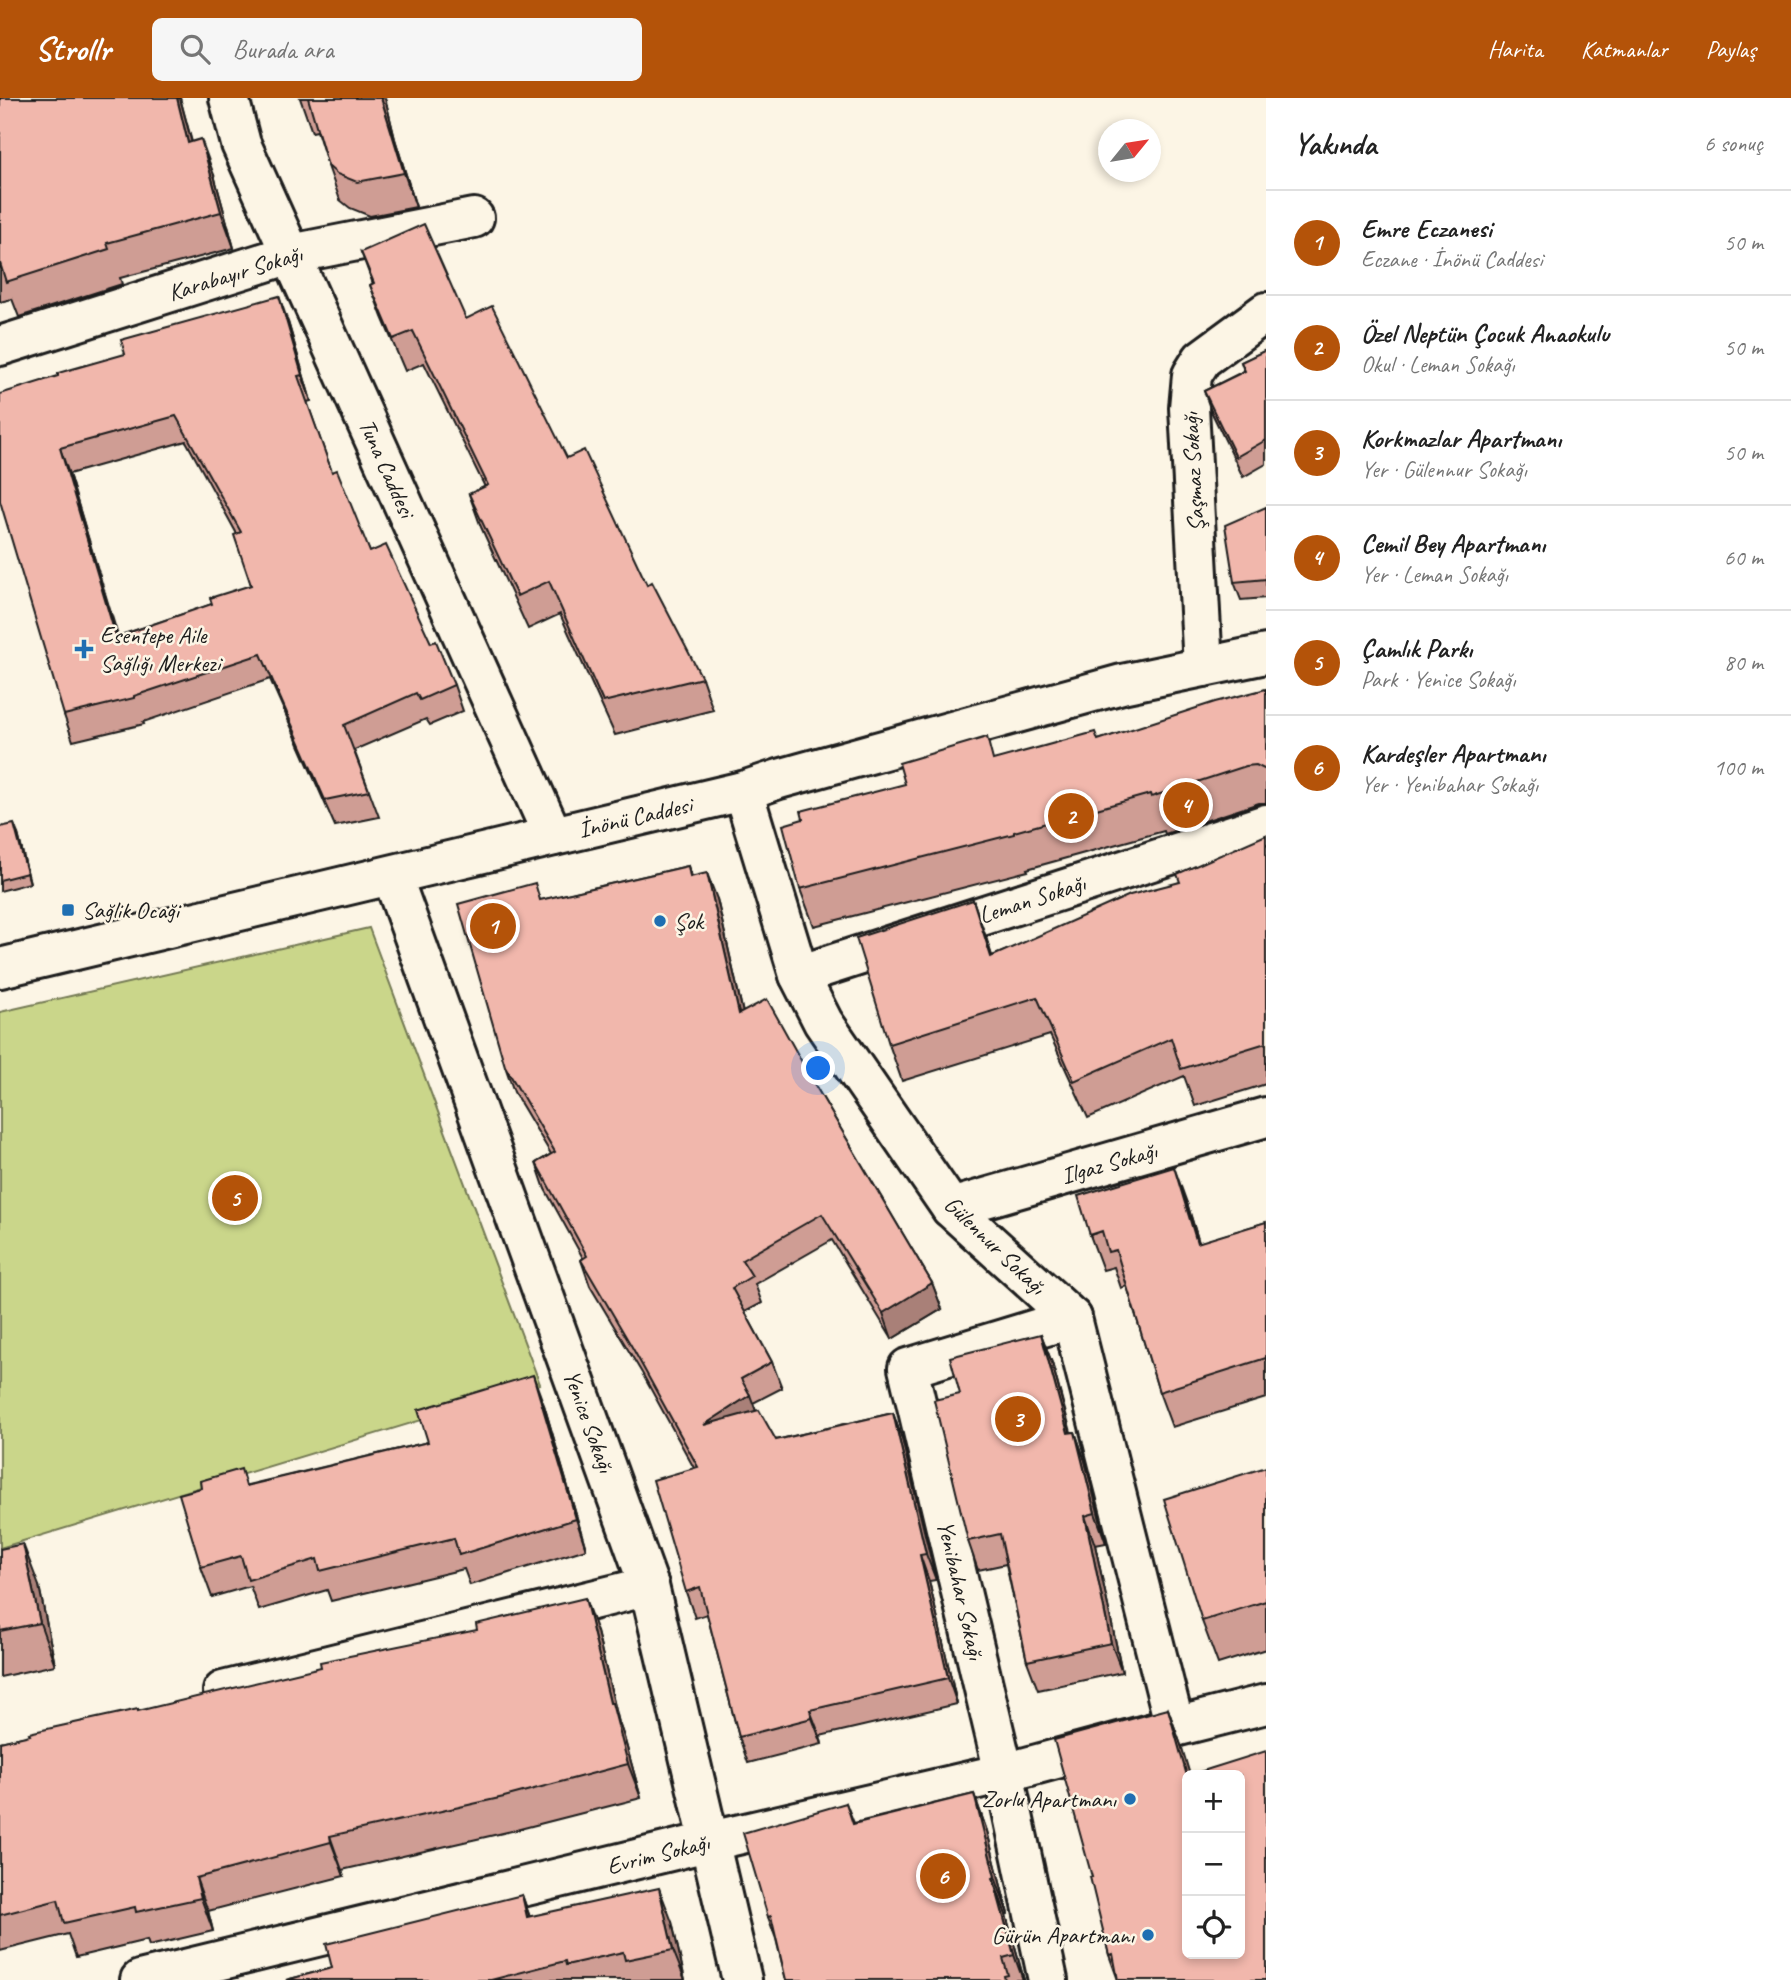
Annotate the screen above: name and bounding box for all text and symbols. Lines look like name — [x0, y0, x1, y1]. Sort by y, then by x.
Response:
search box — [152, 18, 642, 81]
text: Strollr — [35, 28, 110, 70]
icon: search — [176, 30, 214, 68]
text: Burada ara — [232, 33, 334, 66]
text: Harita — [1488, 34, 1543, 64]
text: Katmanlar — [1581, 34, 1668, 64]
text: Paylaş — [1706, 34, 1756, 64]
north arrow — [1098, 119, 1161, 182]
text: Yakında — [1294, 125, 1376, 163]
text: 6 sonuç — [1704, 129, 1763, 158]
text: Emre Eczanesi — [1361, 212, 1492, 245]
text: 1 — [1312, 228, 1322, 257]
text: 50 m — [1724, 228, 1763, 257]
street label: Karabayır Sokağı — [164, 238, 307, 308]
text: Eczane · İnönü Caddesi — [1361, 245, 1543, 274]
text: Özel Neptün Çocuk Anaokulu — [1361, 317, 1609, 350]
text: 2 — [1312, 333, 1322, 362]
text: 50 m — [1724, 333, 1763, 362]
text: Okul · Leman Sokağı — [1361, 350, 1515, 379]
street label: Şaşmaz Sokağı — [1175, 410, 1211, 532]
street label: Tuna Caddesi — [352, 414, 423, 524]
text: Korkmazlar Apartmanı — [1361, 422, 1561, 455]
text: 3 — [1312, 438, 1322, 467]
text: 50 m — [1724, 438, 1763, 467]
text: Yer · Gülennur Sokağı — [1361, 455, 1527, 484]
text: Cemil Bey Apartmanı — [1361, 527, 1545, 560]
text: 4 — [1312, 543, 1322, 572]
text: 60 m — [1724, 543, 1763, 572]
text: Yer · Leman Sokağı — [1361, 560, 1508, 589]
place label: Esentepe Aile Sağlığı Merkezi — [100, 620, 224, 678]
text: Çamlık Parkı — [1361, 632, 1472, 665]
marker: Esentepe Aile Sağlığı Merkezi — [74, 639, 94, 659]
text: 5 — [1312, 648, 1322, 677]
text: 80 m — [1724, 648, 1763, 677]
text: Park · Yenice Sokağı — [1361, 665, 1516, 694]
text: Kardeşler Apartmanı — [1361, 737, 1545, 770]
text: 6 — [1312, 753, 1322, 782]
text: 100 m — [1714, 753, 1763, 782]
text: Yer · Yenibahar Sokağı — [1361, 770, 1538, 799]
pin: 4 — [1163, 779, 1209, 831]
street label: İnönü Caddesi — [575, 789, 698, 845]
pin: 2 — [1048, 790, 1094, 842]
street label: Leman Sokağı — [975, 867, 1090, 930]
place label: Sağlik Ocaği — [82, 895, 182, 925]
pin: 1 — [470, 900, 516, 952]
marker: Sağlik Ocaği — [60, 902, 76, 918]
place label: Şok — [674, 906, 705, 936]
marker: Şok — [652, 913, 668, 929]
your location — [801, 1051, 835, 1085]
street label: Ilgaz Sokağı — [1058, 1135, 1162, 1191]
pin: 5 — [212, 1172, 258, 1224]
street label: Gülennur Sokağı — [938, 1189, 1053, 1302]
street label: Yenice Sokağı — [557, 1366, 622, 1478]
pin: 3 — [995, 1393, 1041, 1445]
street label: Yenibahar Sokağı — [930, 1518, 992, 1664]
map controls — [1182, 1770, 1245, 1959]
button: + — [1182, 1770, 1245, 1833]
place label: Zorlu Apartmanı — [982, 1784, 1117, 1814]
marker: Zorlu Apartmanı — [1122, 1791, 1138, 1807]
street label: Evrim Sokağı — [604, 1826, 714, 1881]
button: − — [1182, 1833, 1245, 1896]
pin: 6 — [920, 1850, 966, 1902]
button: locate — [1182, 1896, 1245, 1959]
place label: Gürün Apartmanı — [992, 1920, 1135, 1950]
marker: Gürün Apartmanı — [1140, 1927, 1156, 1943]

